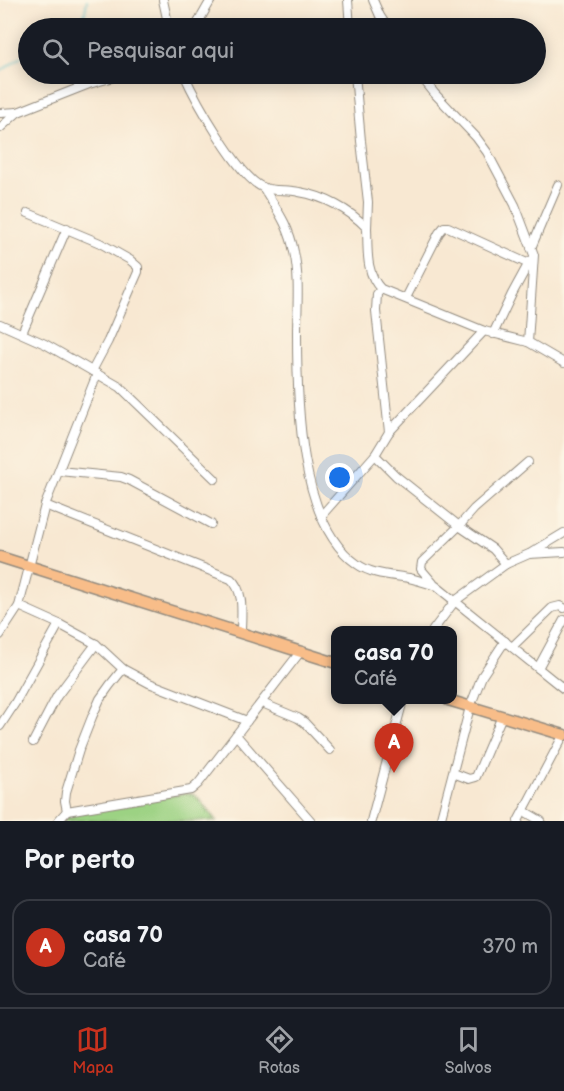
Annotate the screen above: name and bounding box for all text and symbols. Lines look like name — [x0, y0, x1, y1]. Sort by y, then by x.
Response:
search box — [18, 18, 546, 84]
icon: search — [39, 35, 72, 68]
text: Pesquisar aqui — [87, 38, 234, 65]
your location — [325, 463, 354, 492]
popup — [331, 626, 457, 704]
text: casa 70 — [354, 640, 434, 667]
text: Café — [354, 667, 397, 691]
pin: A — [374, 724, 414, 773]
text: Por perto — [24, 845, 135, 876]
text: casa 70 — [83, 922, 163, 949]
text: A — [39, 935, 52, 959]
text: 370 m — [482, 935, 538, 959]
text: Café — [83, 949, 126, 973]
tab: Mapa — [72, 1023, 114, 1078]
tab: Rotas — [258, 1023, 300, 1078]
tab: Salvos — [445, 1023, 492, 1078]

